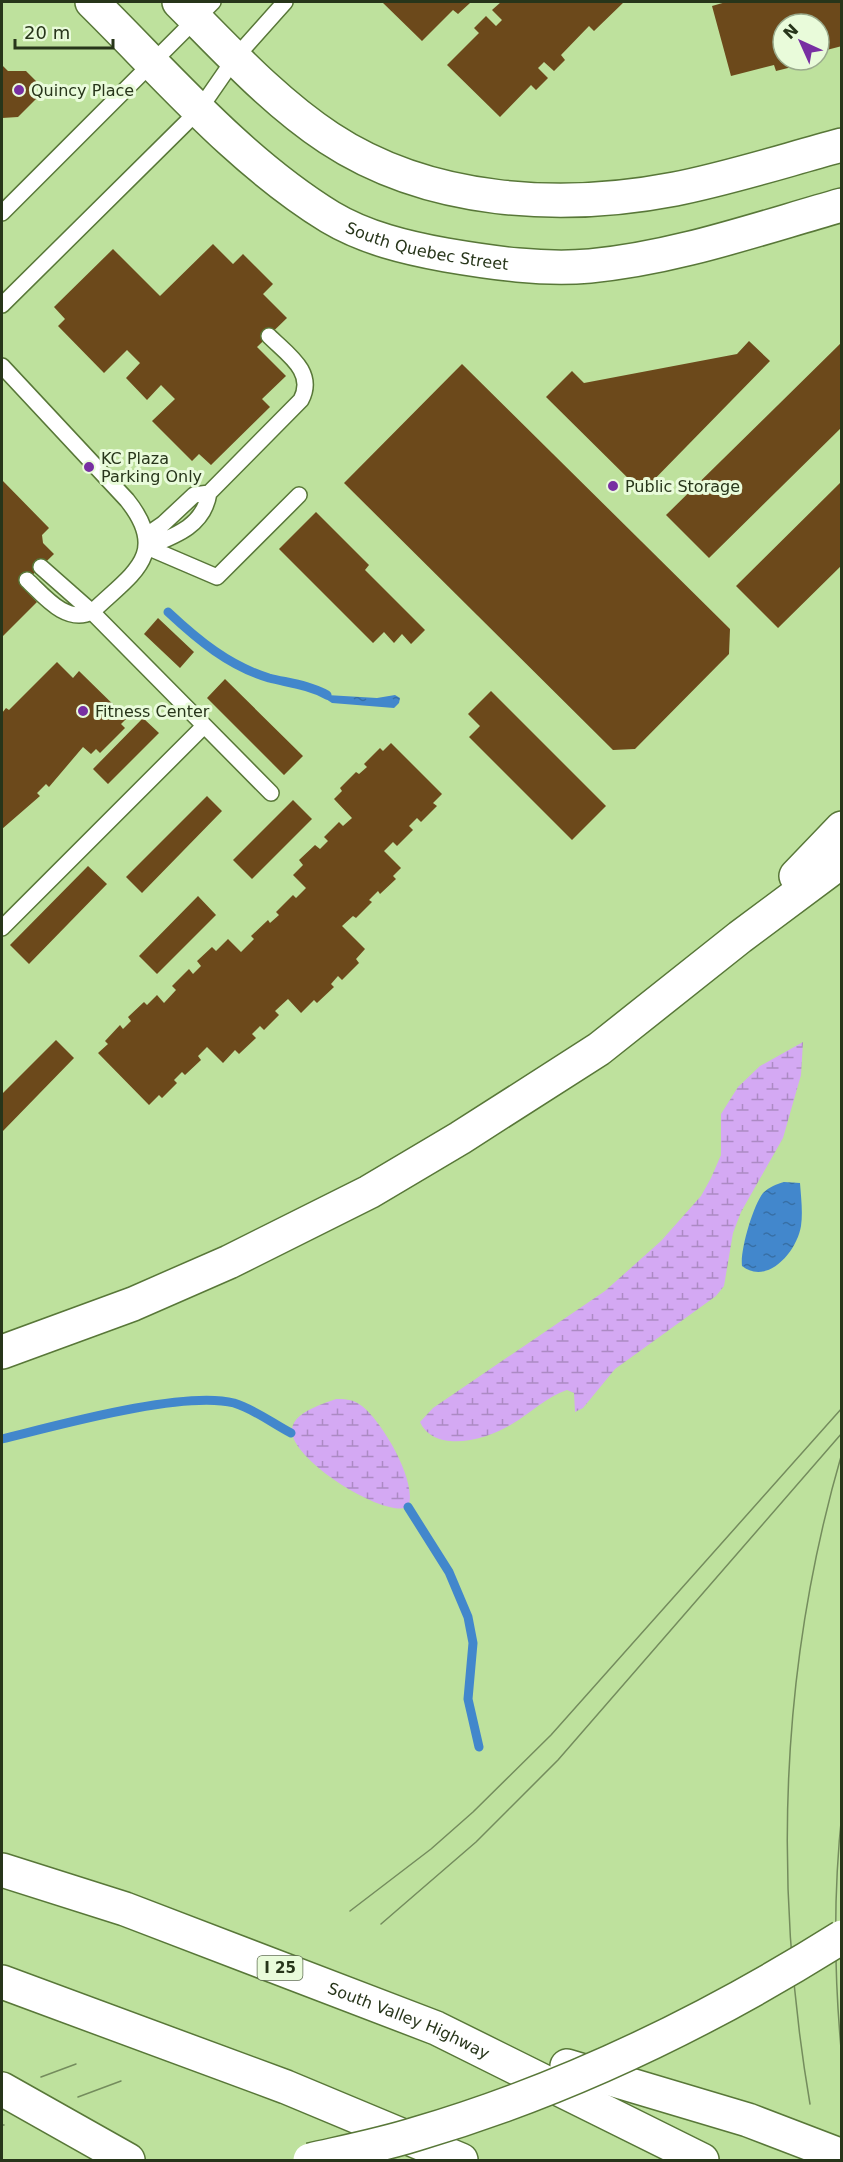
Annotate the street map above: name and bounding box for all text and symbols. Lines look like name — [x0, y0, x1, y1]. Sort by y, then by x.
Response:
scale bar — [15, 12, 112, 50]
north arrow — [771, 12, 831, 72]
text: N — [779, 20, 802, 43]
text: 20 m — [24, 22, 70, 43]
place label: Quincy Place — [31, 81, 134, 100]
marker: Quincy Place — [12, 83, 26, 97]
street label: South Quebec Street — [343, 218, 509, 274]
place label: KC Plaza Parking Only — [101, 449, 202, 486]
marker: KC Plaza Parking Only — [82, 460, 96, 474]
place label: Public Storage — [625, 477, 740, 496]
marker: Public Storage — [606, 479, 620, 493]
place label: Fitness Center — [95, 702, 210, 721]
marker: Fitness Center — [76, 704, 90, 718]
road number: I 25 — [258, 1956, 302, 1980]
street label: South Valley Highway — [325, 1979, 493, 2063]

